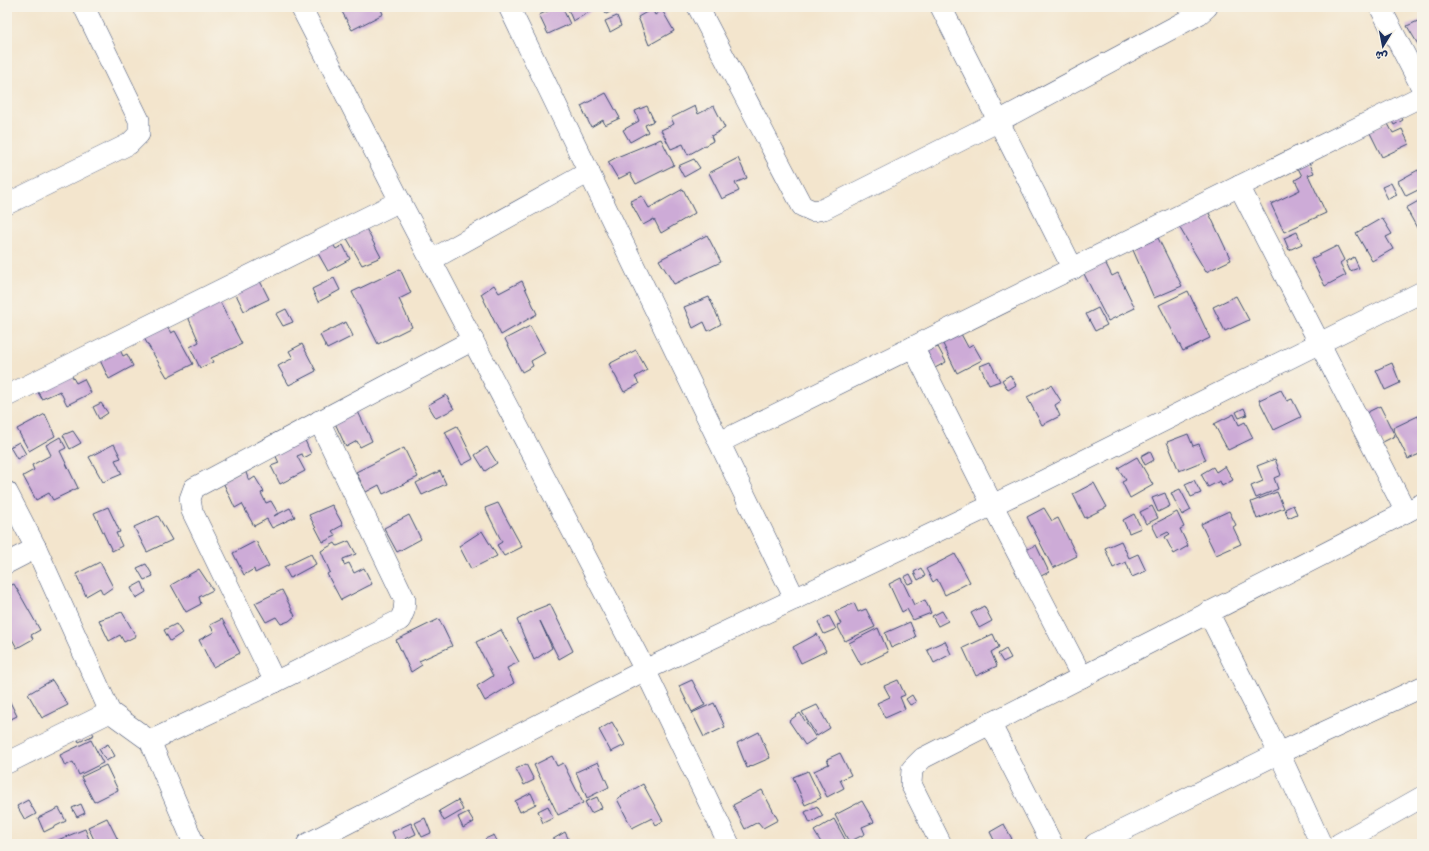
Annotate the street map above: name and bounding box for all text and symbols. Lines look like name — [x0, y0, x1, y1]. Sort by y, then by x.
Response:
north arrow — [1363, 26, 1403, 66]
text: ش — [1374, 46, 1389, 64]

